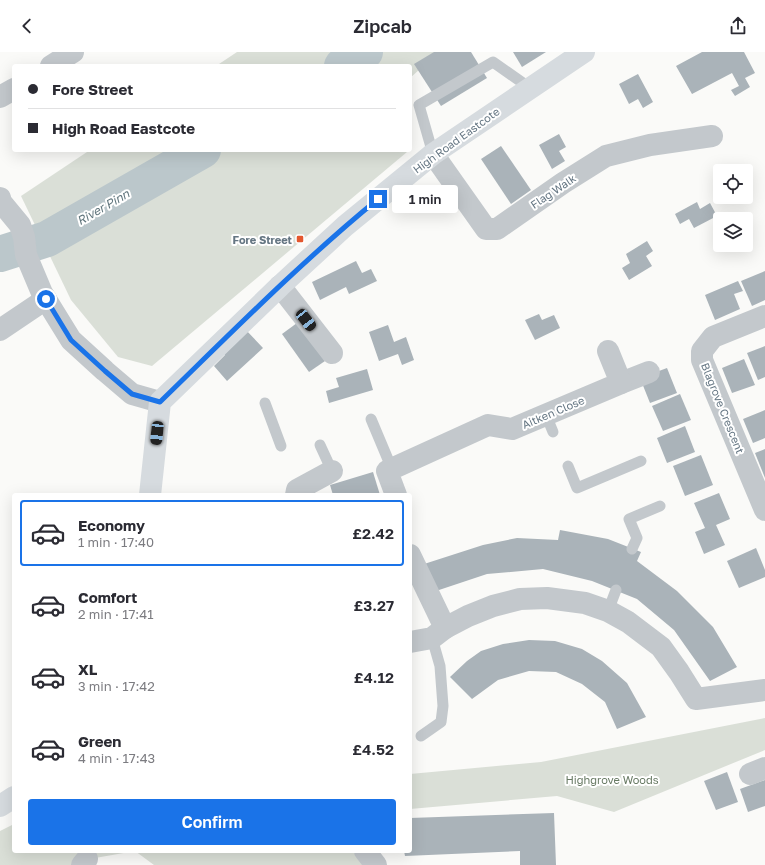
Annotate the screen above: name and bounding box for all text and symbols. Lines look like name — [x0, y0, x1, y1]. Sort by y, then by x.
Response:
icon: back — [16, 15, 38, 37]
text: Zipcab — [353, 15, 412, 37]
icon: share — [727, 15, 749, 37]
text: Fore Street — [52, 80, 133, 98]
street label: High Road Eastcote — [410, 104, 502, 176]
text: High Road Eastcote — [52, 119, 195, 137]
map controls — [713, 164, 753, 252]
button: locate — [713, 164, 753, 204]
street label: Flag Walk — [528, 171, 578, 211]
callout: 1 min — [392, 185, 458, 213]
water label: River Pinn — [74, 186, 133, 228]
route end — [369, 190, 387, 208]
text: 1 min — [409, 191, 441, 207]
button: layers — [713, 212, 753, 252]
place label: Fore Street — [232, 233, 293, 246]
marker: Fore Street — [295, 234, 305, 244]
route start — [37, 290, 55, 308]
car — [294, 307, 318, 333]
street label: Blagrove Crescent — [699, 361, 747, 455]
street label: Aitken Close — [520, 393, 586, 431]
car — [150, 420, 164, 446]
icon: car — [30, 515, 66, 551]
text: Economy — [78, 516, 145, 534]
text: £2.42 — [352, 524, 394, 542]
text: 1 min · 17:40 — [78, 534, 154, 550]
icon: car — [30, 587, 66, 623]
text: Comfort — [78, 588, 137, 606]
text: £3.27 — [353, 596, 394, 614]
text: 2 min · 17:41 — [78, 606, 154, 622]
icon: car — [30, 659, 66, 695]
text: XL — [78, 660, 97, 678]
text: £4.12 — [354, 668, 394, 686]
text: 3 min · 17:42 — [78, 678, 155, 694]
icon: car — [30, 731, 66, 767]
text: Green — [78, 732, 121, 750]
text: £4.52 — [352, 740, 394, 758]
text: 4 min · 17:43 — [78, 750, 155, 766]
park label: Highgrove Woods — [565, 773, 659, 786]
button: Confirm — [28, 799, 396, 845]

